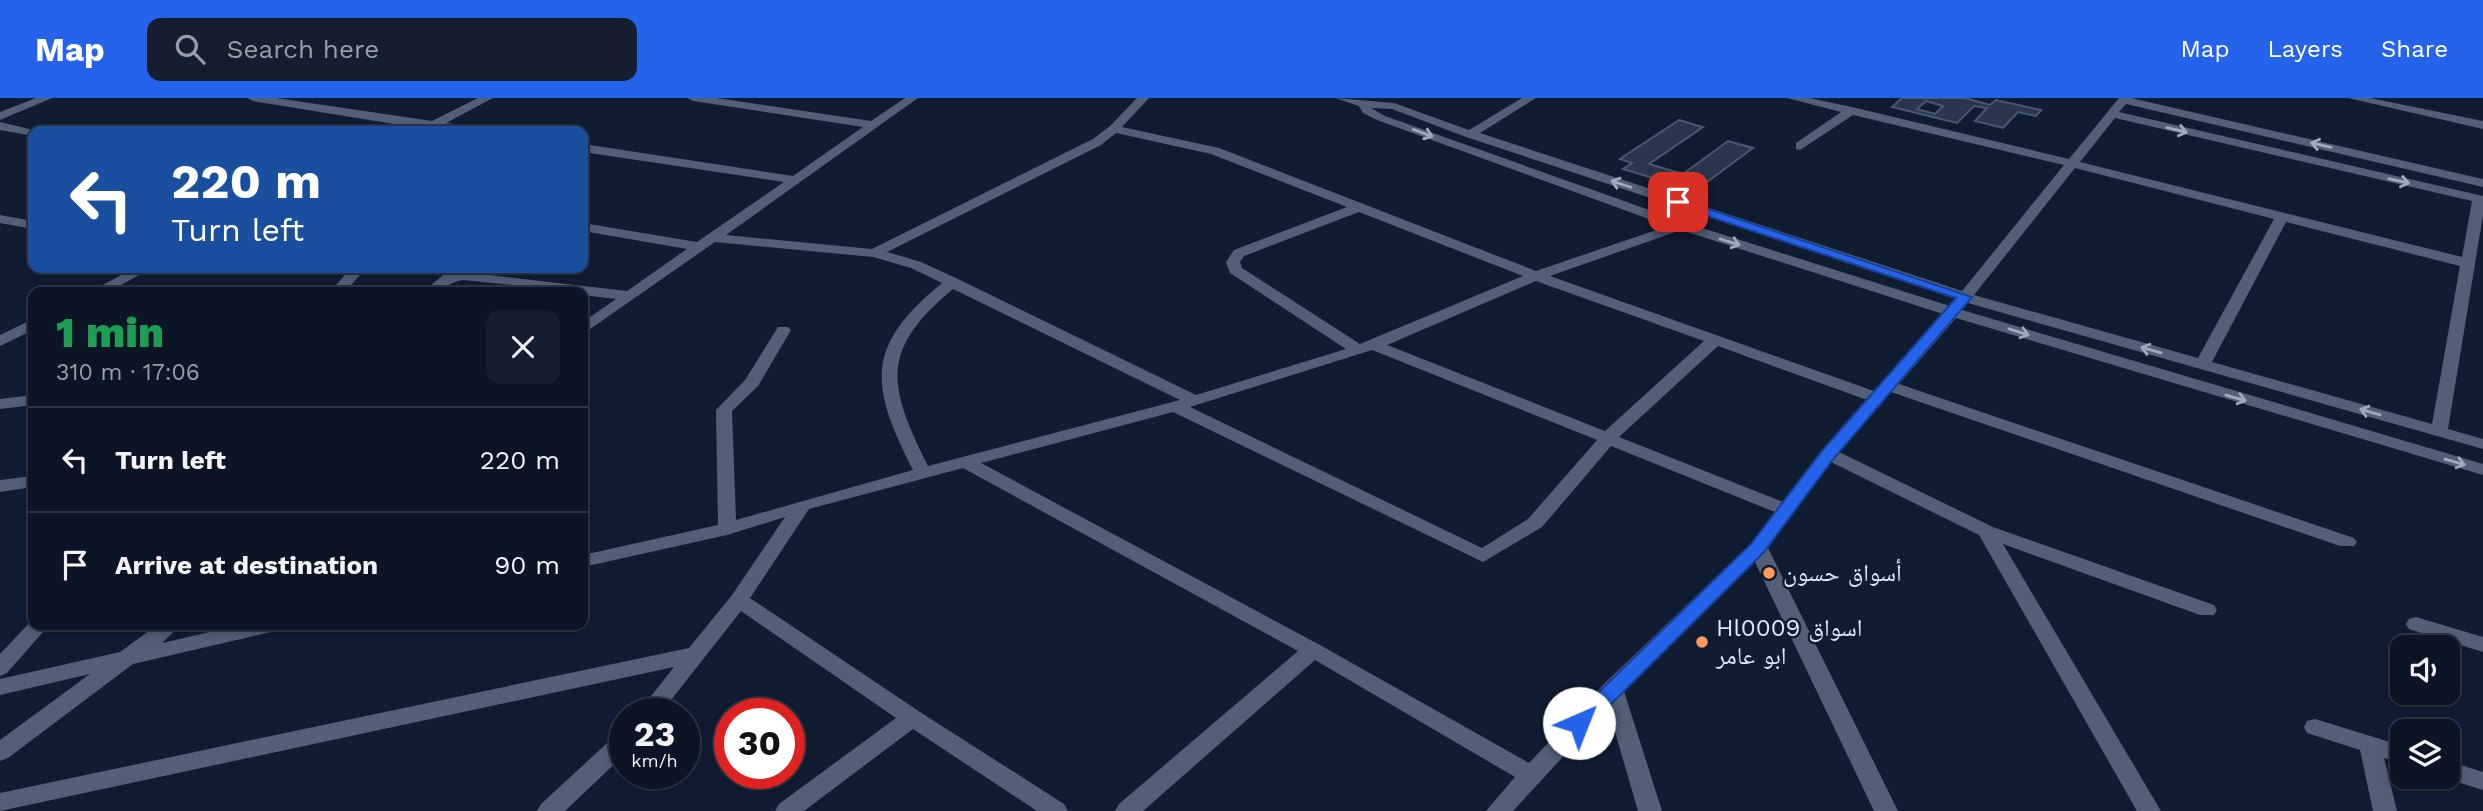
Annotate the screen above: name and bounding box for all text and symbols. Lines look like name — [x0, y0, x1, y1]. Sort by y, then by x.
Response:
search box — [147, 18, 637, 81]
text: Map — [35, 30, 105, 69]
icon: search — [171, 30, 209, 68]
text: Search here — [227, 34, 379, 64]
text: Map — [2181, 35, 2229, 63]
text: Layers — [2267, 35, 2343, 63]
text: Share — [2381, 35, 2448, 63]
one-way arrow — [2165, 123, 2188, 137]
one-way arrow — [1411, 128, 1433, 140]
one-way arrow — [2310, 138, 2333, 151]
text: 220 m — [171, 152, 321, 210]
icon: left — [56, 154, 147, 245]
pin — [1648, 172, 1708, 232]
one-way arrow — [2387, 174, 2410, 188]
one-way arrow — [1610, 176, 1632, 189]
icon: arrive — [1659, 183, 1697, 221]
text: Turn left — [171, 211, 304, 249]
one-way arrow — [1718, 236, 1740, 249]
text: 1 min — [56, 308, 164, 357]
button: close — [486, 310, 560, 384]
one-way arrow — [2007, 326, 2029, 339]
one-way arrow — [2140, 343, 2162, 356]
text: 310 m · 17:06 — [56, 359, 200, 386]
one-way arrow — [2225, 392, 2247, 405]
one-way arrow — [2359, 405, 2382, 418]
icon: left — [56, 441, 94, 479]
text: Turn left — [115, 445, 226, 475]
text: 220 m — [480, 445, 560, 475]
one-way arrow — [2443, 456, 2465, 469]
icon: arrive — [56, 546, 94, 584]
text: Arrive at destination — [115, 550, 378, 580]
text: 90 m — [494, 550, 560, 580]
place label: أسواق حسون — [1783, 559, 1902, 587]
marker: أسواق حسون — [1761, 565, 1777, 581]
place label: Hl0009 اسواق ابو عامر — [1715, 614, 1863, 670]
marker: Hl0009 اسواق ابو عامر — [1694, 634, 1710, 650]
map controls — [2390, 635, 2460, 789]
button: sound — [2390, 635, 2460, 705]
position arrow — [1542, 686, 1616, 760]
speed limit sign: 30 — [714, 698, 805, 789]
text: 23 — [634, 713, 675, 755]
button: layers — [2390, 719, 2460, 789]
text: km/h — [631, 750, 678, 771]

